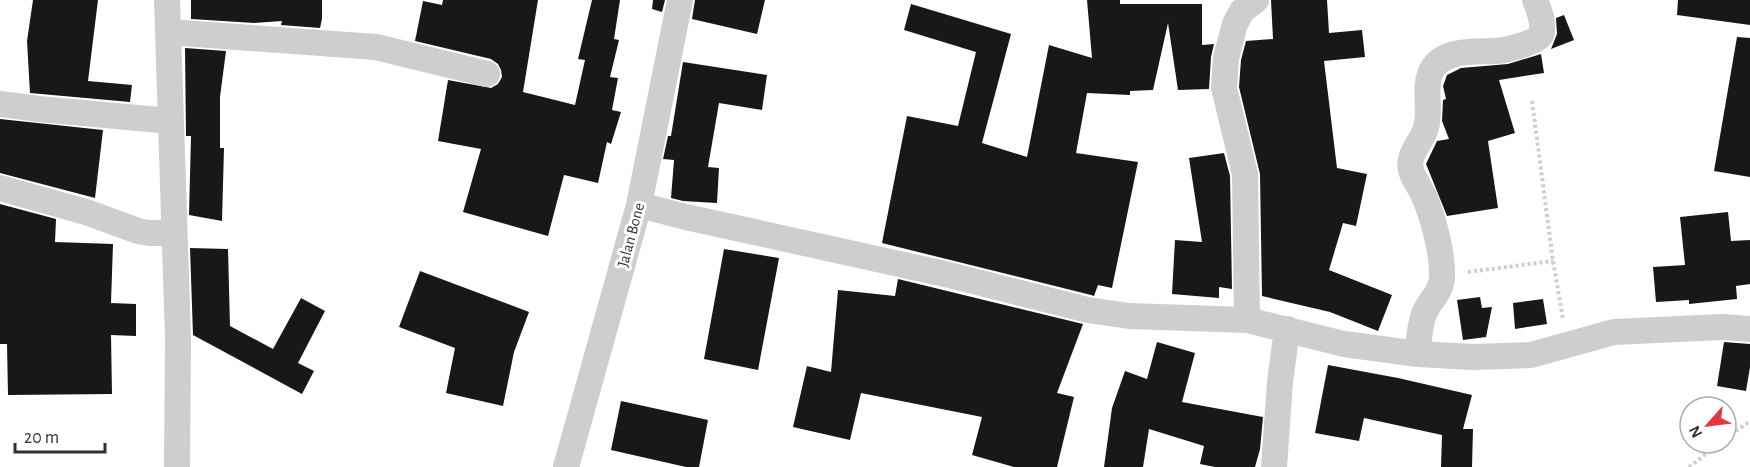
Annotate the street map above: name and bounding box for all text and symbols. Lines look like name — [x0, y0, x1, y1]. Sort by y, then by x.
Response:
street label: Jalan Bone — [615, 201, 647, 269]
north arrow — [1678, 395, 1738, 455]
scale bar — [15, 416, 105, 454]
text: N — [1686, 423, 1705, 440]
text: 20 m — [24, 429, 59, 447]

